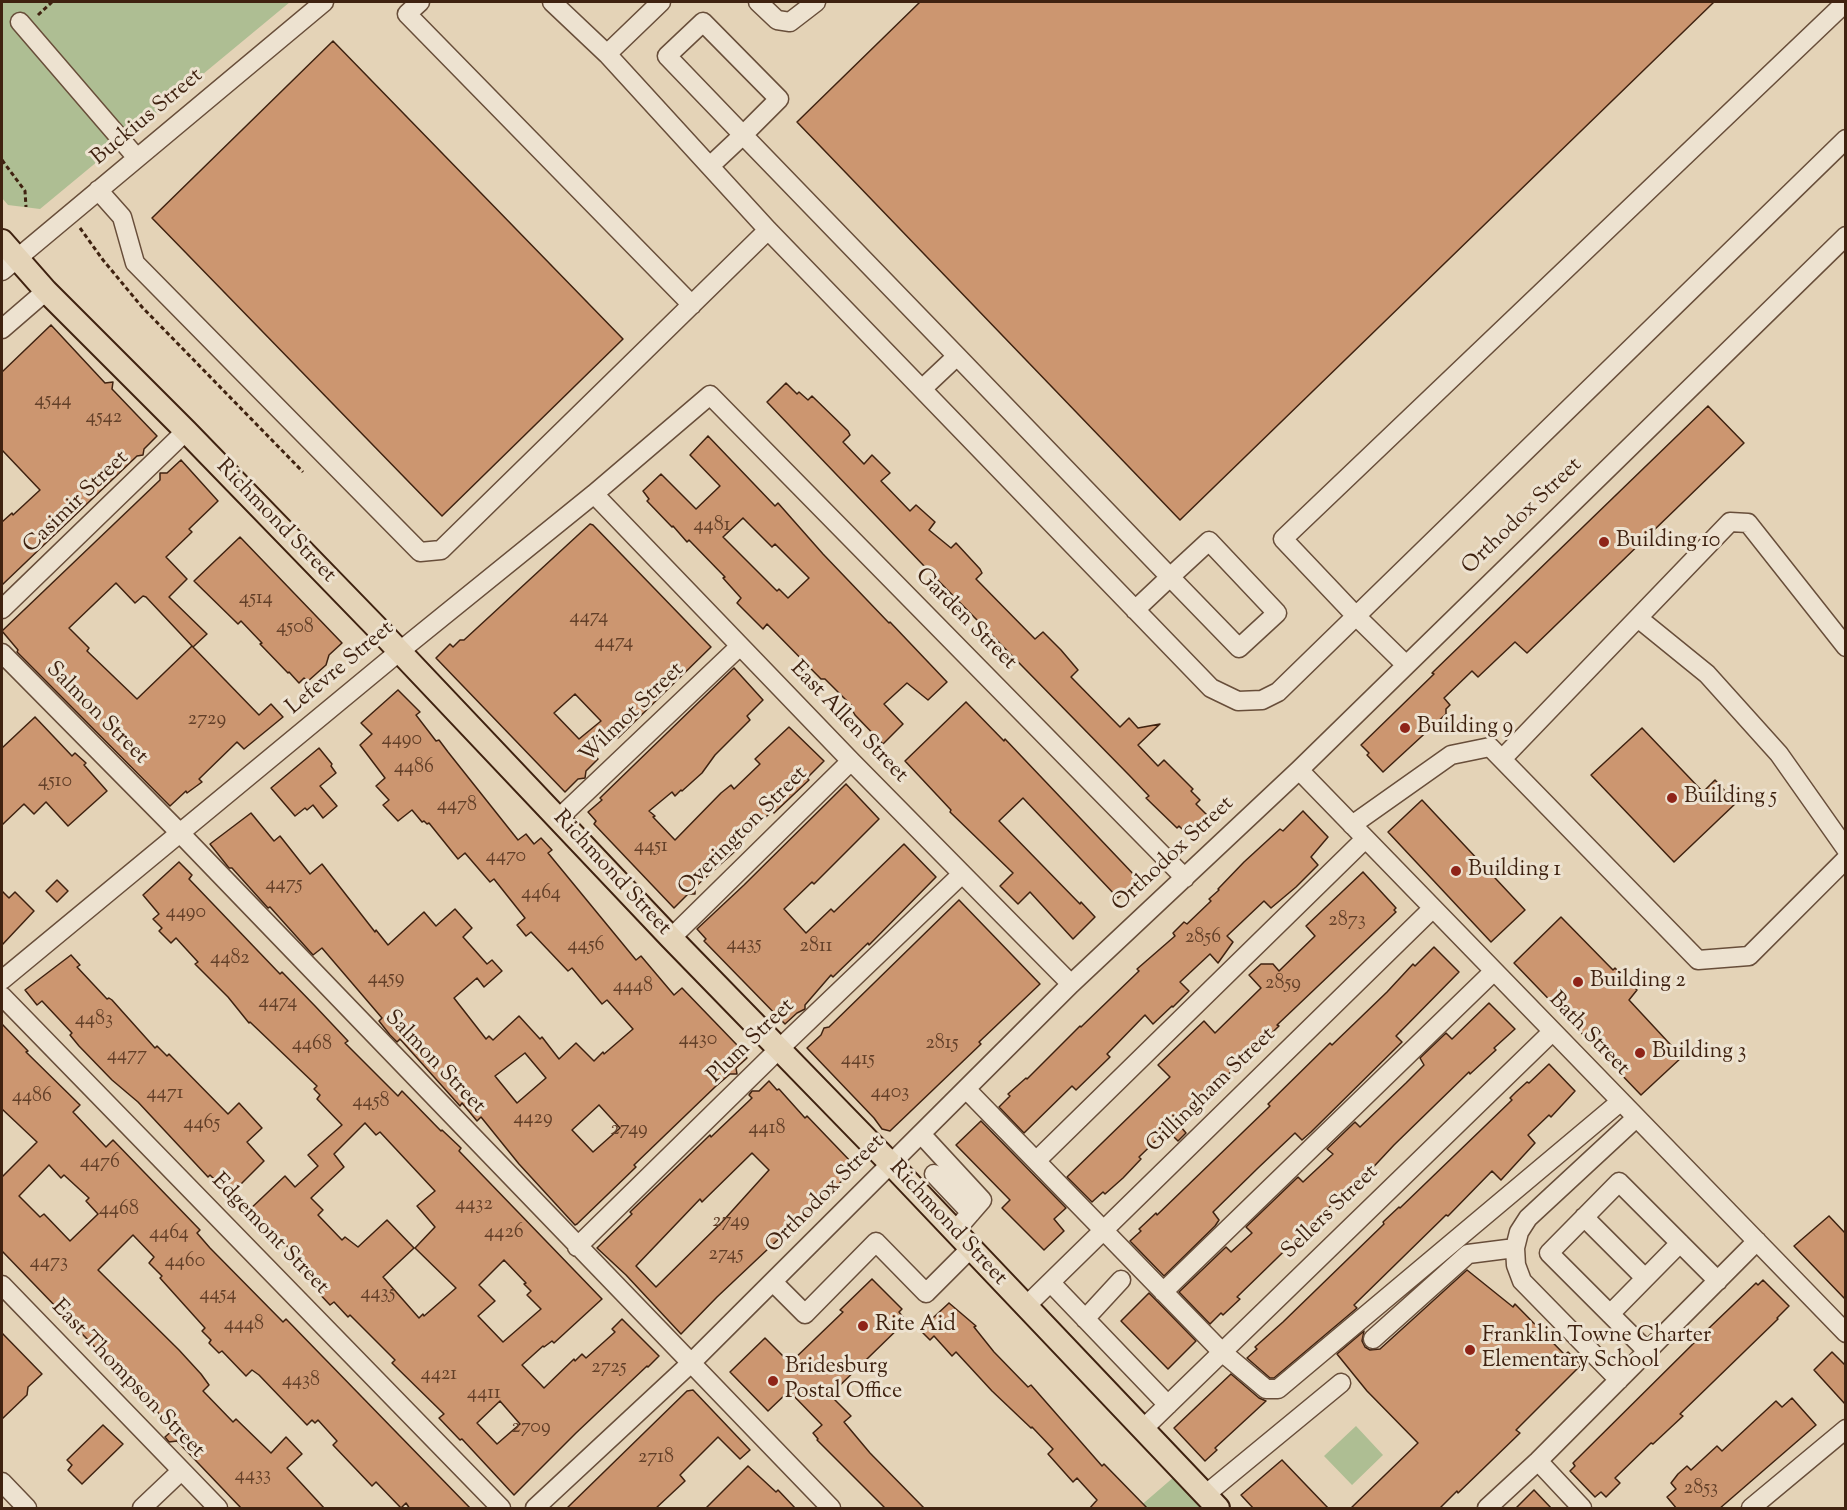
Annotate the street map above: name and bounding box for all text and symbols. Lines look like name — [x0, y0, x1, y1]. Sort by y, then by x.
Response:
street label: Buckius Street — [87, 64, 209, 172]
house number: 4544 — [34, 390, 72, 414]
house number: 4542 — [86, 407, 122, 431]
street label: Casimir Street — [19, 446, 135, 560]
street label: Orthodox Street — [1457, 453, 1589, 581]
street label: Richmond Street — [209, 455, 341, 589]
house number: 4481 — [694, 515, 730, 539]
place label: Building 10 — [1616, 529, 1720, 555]
marker: Building 10 — [1597, 535, 1611, 549]
street label: Garden Street — [909, 564, 1021, 676]
house number: 4514 — [239, 588, 273, 612]
house number: 4474 — [570, 607, 608, 631]
street label: Lefevre Street — [282, 616, 400, 722]
house number: 4508 — [276, 617, 314, 641]
house number: 4474 — [595, 632, 633, 656]
street label: Salmon Street — [39, 657, 153, 771]
street label: East Allen Street — [783, 657, 913, 789]
street label: Wilmot Street — [575, 658, 691, 770]
house number: 2729 — [188, 709, 226, 733]
place label: Building 9 — [1417, 715, 1513, 741]
marker: Building 9 — [1398, 721, 1412, 735]
house number: 4490 — [382, 729, 422, 753]
house number: 4486 — [394, 757, 434, 781]
street label: Overington Street — [674, 762, 814, 902]
house number: 4510 — [38, 771, 72, 795]
place label: Building 5 — [1684, 785, 1777, 811]
marker: Building 5 — [1665, 791, 1679, 805]
street label: Orthodox Street — [1108, 792, 1240, 918]
house number: 4478 — [437, 795, 477, 819]
street label: Richmond Street — [546, 806, 676, 942]
house number: 4451 — [634, 836, 668, 860]
house number: 4470 — [486, 846, 526, 870]
place label: Building 1 — [1468, 858, 1561, 884]
marker: Building 1 — [1449, 864, 1463, 878]
house number: 4475 — [265, 874, 303, 898]
house number: 4464 — [521, 883, 561, 907]
house number: 4490 — [166, 902, 206, 926]
house number: 2873 — [1328, 910, 1366, 934]
house number: 2856 — [1185, 927, 1221, 951]
house number: 4435 — [726, 934, 762, 958]
house number: 4456 — [568, 935, 604, 959]
house number: 2811 — [800, 936, 832, 960]
house number: 4482 — [210, 948, 250, 972]
house number: 4459 — [368, 968, 404, 992]
place label: Building 2 — [1590, 969, 1686, 995]
house number: 2859 — [1265, 973, 1301, 997]
marker: Building 2 — [1571, 975, 1585, 989]
house number: 4448 — [613, 976, 653, 1000]
street label: Bath Street — [1542, 988, 1634, 1082]
house number: 4474 — [259, 992, 297, 1016]
street label: Plum Street — [703, 994, 801, 1090]
street label: Salmon Street — [378, 1006, 490, 1120]
house number: 4483 — [75, 1009, 113, 1033]
street label: Gillingham Street — [1142, 1023, 1282, 1159]
house number: 4430 — [679, 1029, 717, 1053]
house number: 2815 — [926, 1033, 958, 1057]
house number: 4468 — [292, 1034, 332, 1058]
place label: Building 3 — [1652, 1040, 1746, 1066]
house number: 4477 — [107, 1045, 147, 1069]
marker: Building 3 — [1633, 1046, 1647, 1060]
house number: 4415 — [841, 1049, 875, 1073]
house number: 4403 — [871, 1082, 909, 1106]
house number: 4471 — [147, 1083, 183, 1107]
house number: 4486 — [12, 1086, 52, 1110]
house number: 4458 — [353, 1091, 389, 1115]
house number: 4429 — [513, 1108, 553, 1132]
house number: 4465 — [184, 1113, 220, 1137]
house number: 4418 — [749, 1118, 785, 1142]
house number: 2749 — [610, 1119, 648, 1143]
street label: Orthodox Street — [761, 1130, 891, 1260]
house number: 4476 — [80, 1152, 120, 1176]
street label: Richmond Street — [882, 1156, 1012, 1292]
street label: Sellers Street — [1277, 1160, 1385, 1266]
street label: Edgemont Street — [205, 1169, 333, 1301]
house number: 4432 — [455, 1194, 493, 1218]
house number: 4468 — [99, 1199, 139, 1223]
house number: 2749 — [712, 1211, 750, 1235]
house number: 4426 — [484, 1222, 524, 1246]
house number: 4464 — [149, 1223, 189, 1247]
house number: 2745 — [709, 1244, 743, 1268]
house number: 4460 — [165, 1251, 205, 1275]
house number: 4473 — [30, 1252, 68, 1276]
house number: 4435 — [360, 1283, 396, 1307]
house number: 4454 — [199, 1284, 237, 1308]
street label: East Thompson Street — [45, 1295, 209, 1465]
place label: Rite Aid — [875, 1313, 956, 1339]
house number: 4448 — [224, 1314, 264, 1338]
marker: Rite Aid — [856, 1319, 870, 1333]
place label: Franklin Towne Charter Elementary School — [1482, 1324, 1711, 1376]
marker: Franklin Towne Charter Elementary School — [1463, 1343, 1477, 1357]
place label: Bridesburg Postal Office — [785, 1355, 902, 1406]
house number: 2725 — [591, 1357, 627, 1381]
house number: 4421 — [421, 1364, 457, 1388]
house number: 4438 — [282, 1370, 320, 1394]
marker: Bridesburg Postal Office — [766, 1374, 780, 1388]
house number: 4411 — [467, 1383, 501, 1407]
house number: 2709 — [511, 1417, 551, 1441]
house number: 2718 — [638, 1447, 674, 1471]
house number: 4433 — [235, 1465, 271, 1489]
house number: 2853 — [1684, 1478, 1718, 1502]

